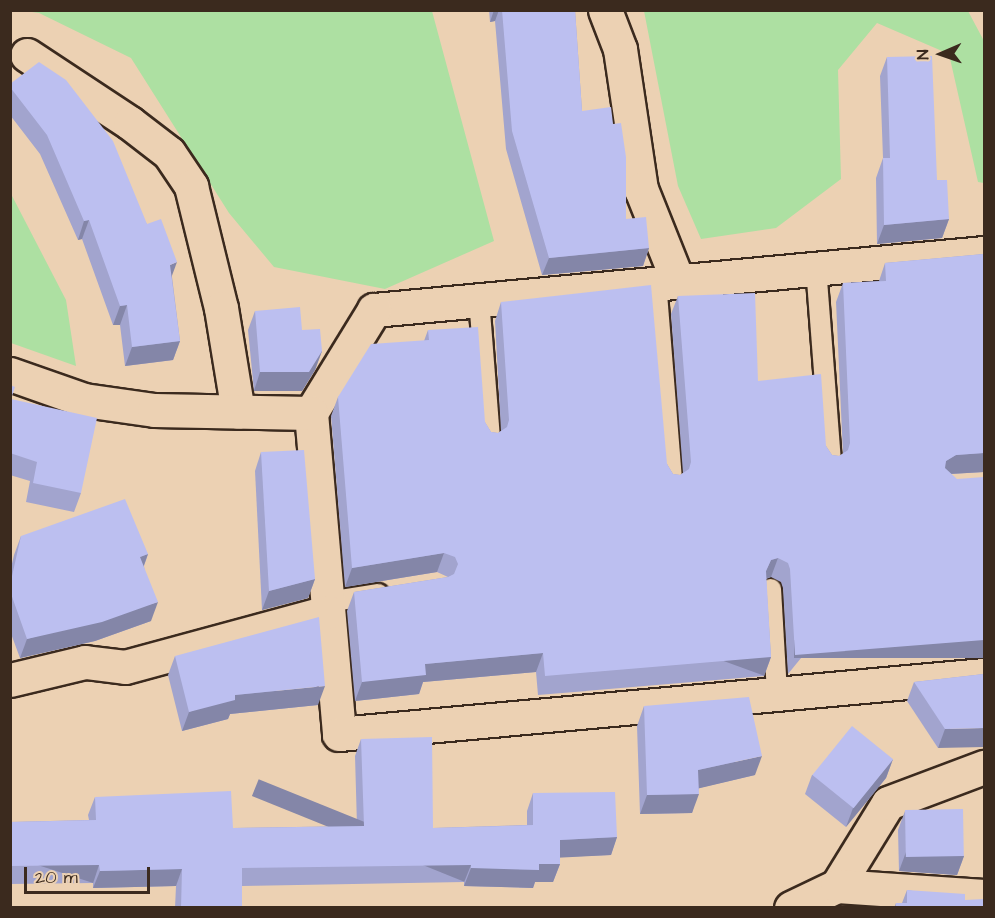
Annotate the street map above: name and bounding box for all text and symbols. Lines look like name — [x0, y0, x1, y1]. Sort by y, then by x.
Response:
north arrow — [911, 24, 971, 84]
text: N — [912, 49, 934, 60]
scale bar — [27, 855, 153, 893]
text: 20 m — [35, 865, 78, 890]

